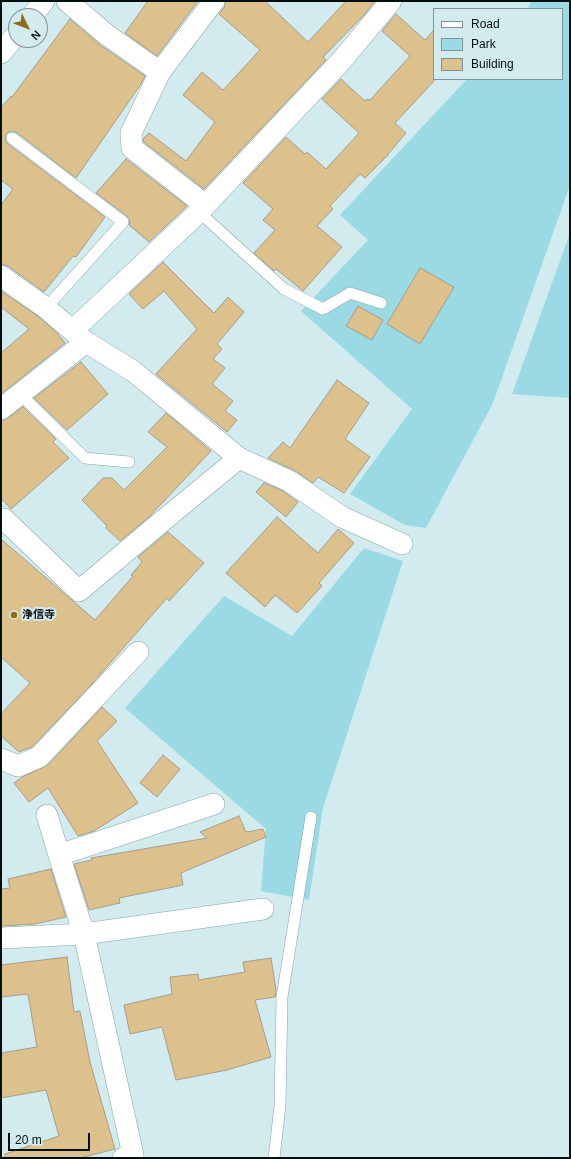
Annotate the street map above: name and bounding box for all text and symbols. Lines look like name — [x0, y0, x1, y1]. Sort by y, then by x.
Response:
north arrow — [8, 8, 48, 48]
legend — [433, 8, 563, 80]
text: Road — [471, 17, 500, 31]
text: N — [29, 28, 43, 42]
text: Park — [471, 37, 496, 51]
text: Building — [471, 57, 514, 71]
place label: 浄信寺 — [22, 608, 55, 622]
marker: 浄信寺 — [9, 610, 19, 620]
scale bar — [10, 1125, 92, 1151]
text: 20 m — [15, 1133, 42, 1147]

